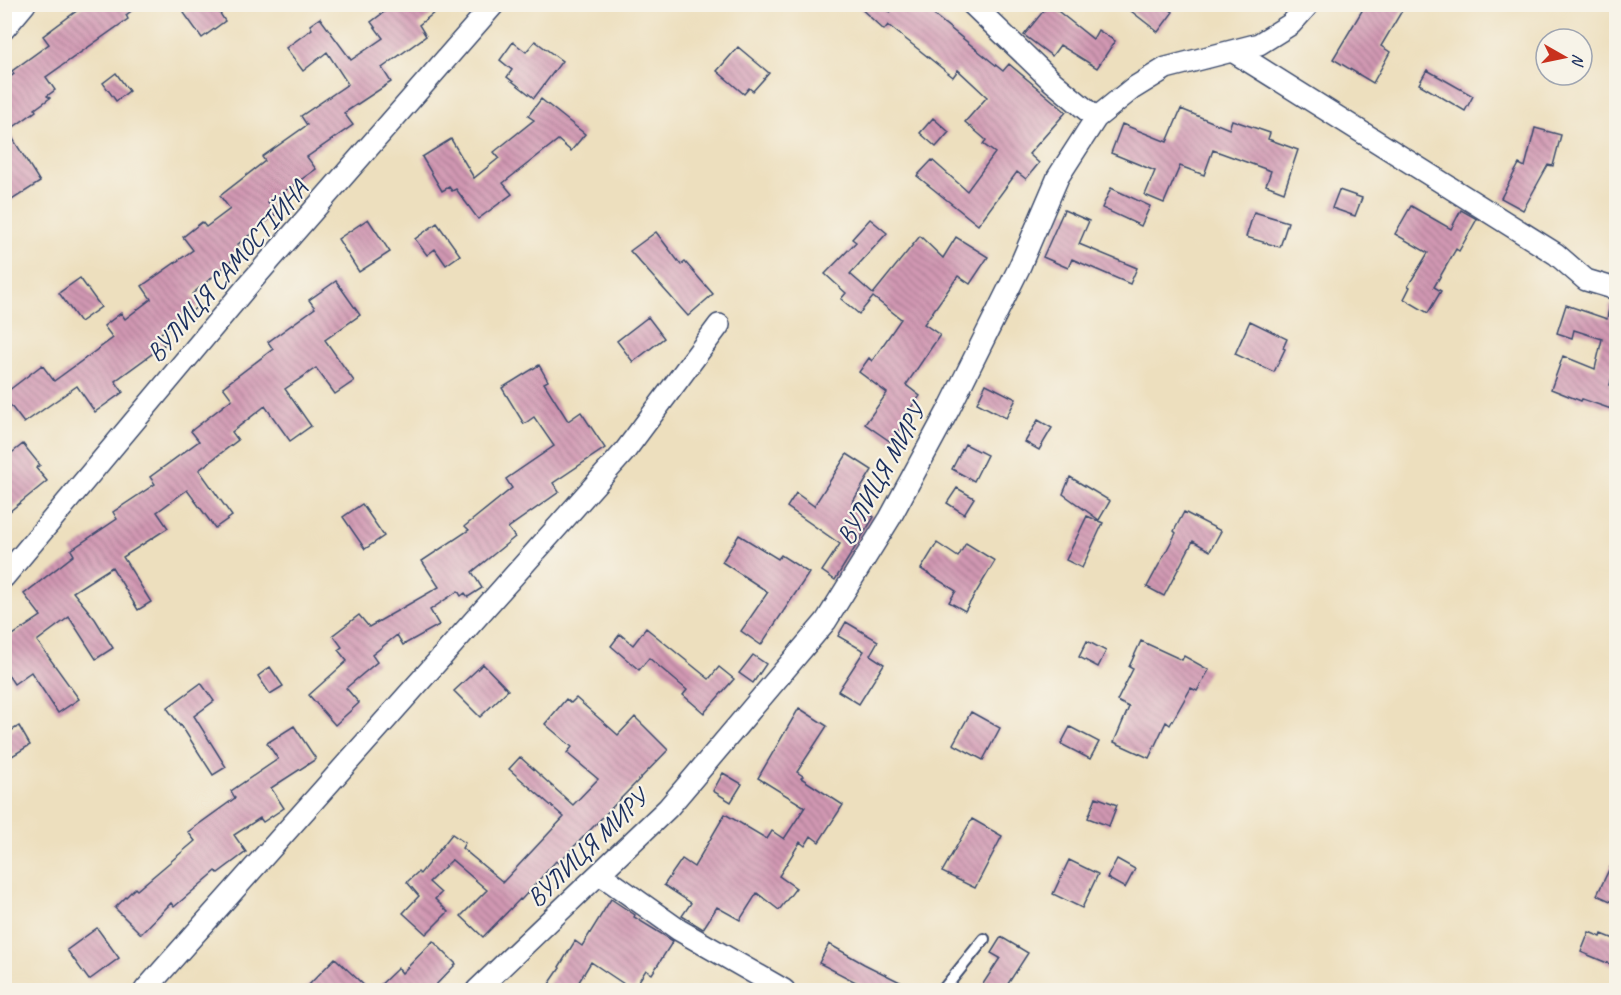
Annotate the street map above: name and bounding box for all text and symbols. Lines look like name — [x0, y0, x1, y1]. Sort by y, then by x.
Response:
north arrow — [1534, 27, 1594, 87]
text: N — [1567, 53, 1588, 69]
street label: ВУЛИЦЯ САМОСТІЙНА — [139, 172, 316, 369]
street label: ВУЛИЦЯ МИРУ — [829, 395, 935, 550]
street label: ВУЛИЦЯ МИРУ — [520, 780, 657, 914]

